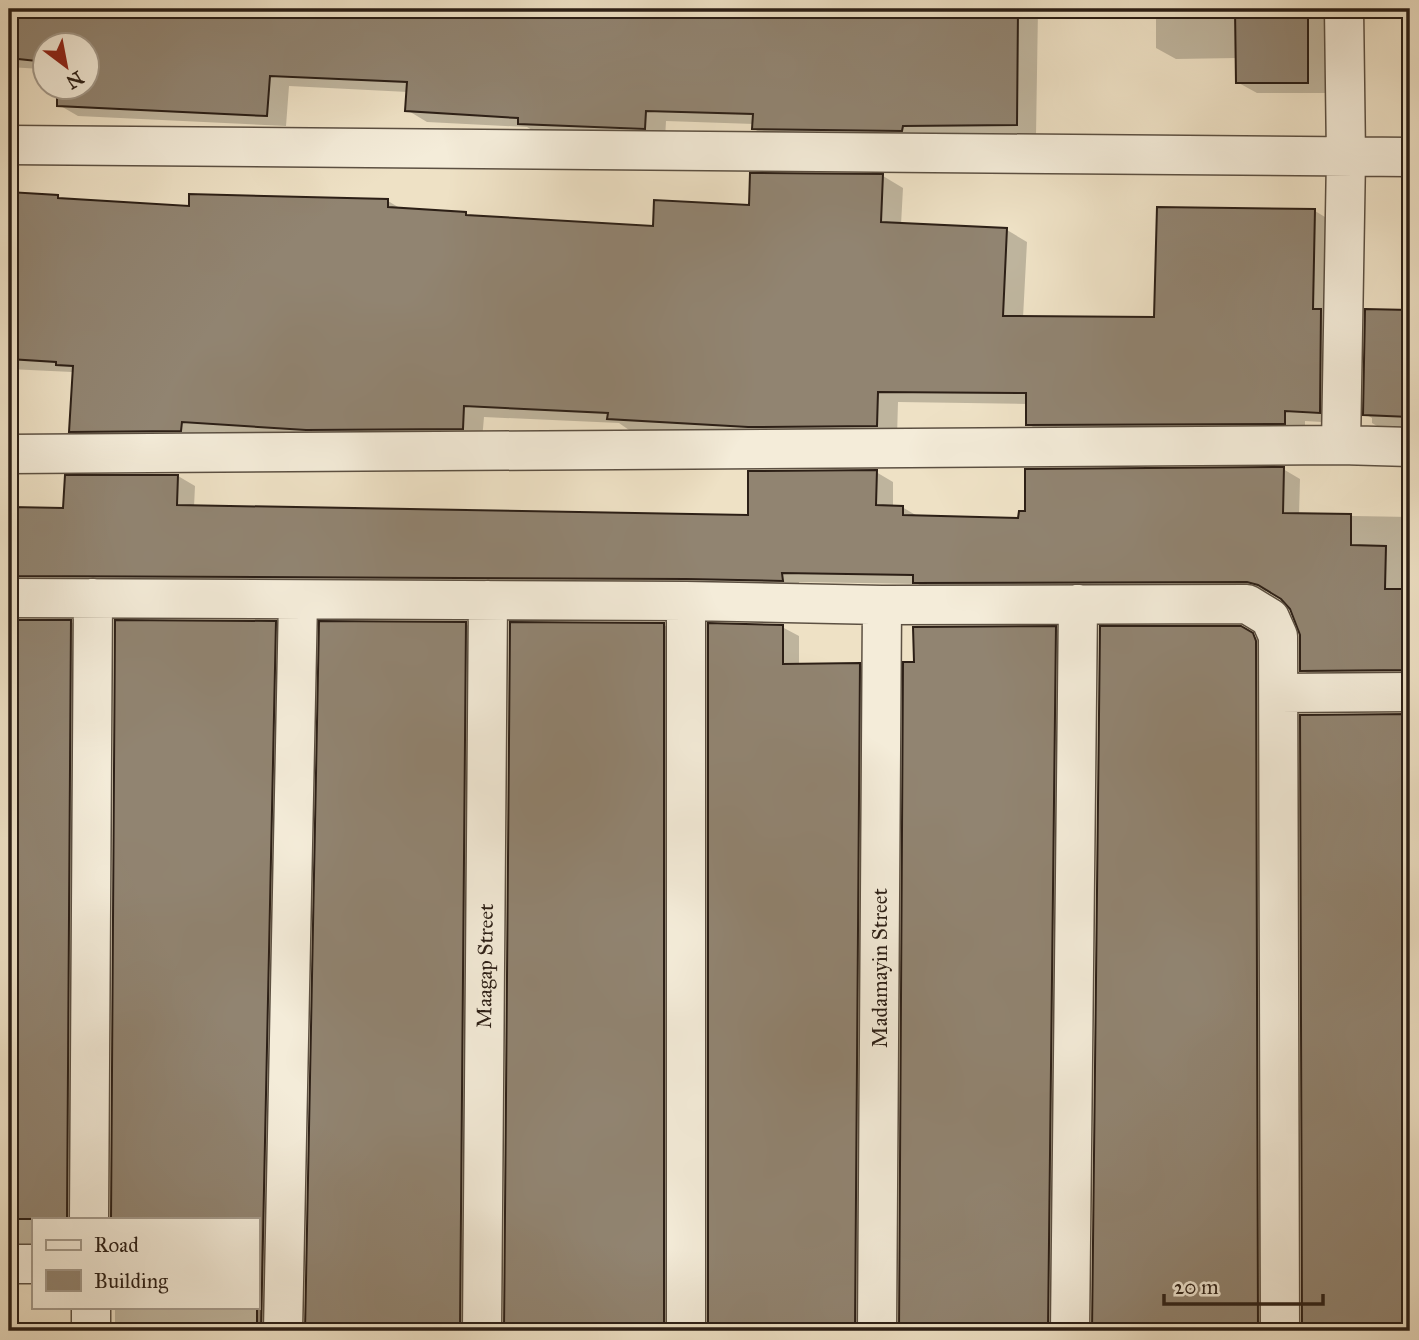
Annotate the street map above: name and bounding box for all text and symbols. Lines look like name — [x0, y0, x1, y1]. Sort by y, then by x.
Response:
north arrow — [32, 32, 102, 102]
text: N — [62, 66, 88, 94]
street label: Madamayin Street — [867, 888, 893, 1048]
street label: Maagap Street — [471, 903, 499, 1029]
legend — [32, 1218, 259, 1308]
text: Road — [94, 1232, 139, 1258]
scale bar — [1164, 1263, 1323, 1307]
text: Building — [94, 1268, 168, 1294]
text: 20 m — [1174, 1274, 1219, 1300]

